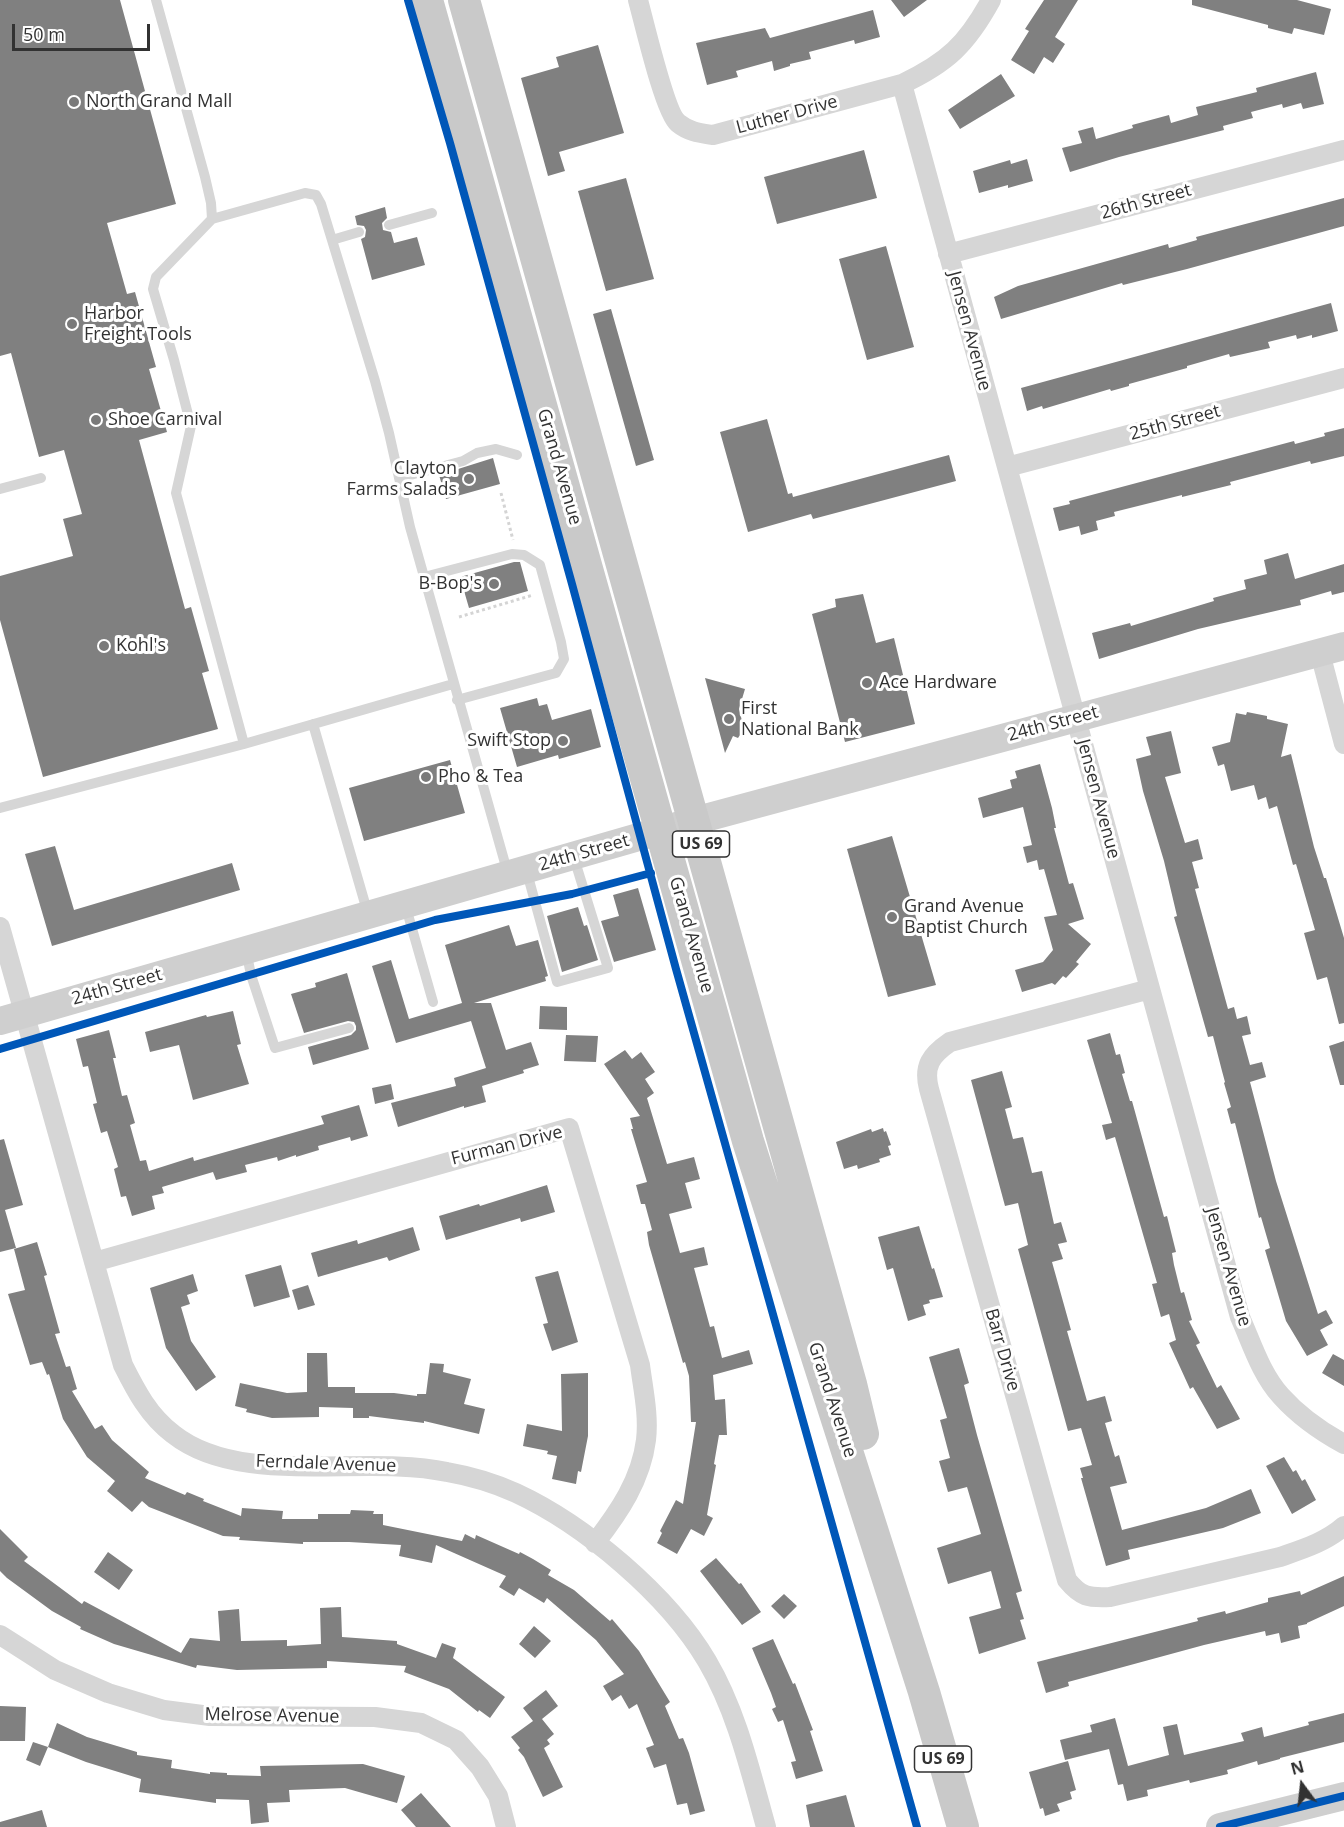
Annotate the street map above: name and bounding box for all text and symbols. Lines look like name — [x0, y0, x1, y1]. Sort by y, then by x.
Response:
scale bar — [15, 12, 153, 50]
text: 50 m — [23, 22, 65, 46]
place label: North Grand Mall — [86, 91, 232, 113]
street label: Luther Drive — [734, 91, 840, 139]
marker: North Grand Mall — [67, 95, 81, 109]
street label: 26th Street — [1098, 180, 1194, 224]
street label: Jensen Avenue — [943, 269, 995, 393]
place label: Harbor Freight Tools — [84, 303, 192, 346]
marker: Harbor Freight Tools — [65, 317, 79, 331]
street label: 25th Street — [1127, 401, 1223, 445]
street label: Grand Avenue — [532, 406, 586, 528]
place label: Shoe Carnival — [108, 409, 222, 431]
marker: Shoe Carnival — [89, 413, 103, 427]
place label: Clayton Farms Salads — [346, 458, 457, 500]
marker: Clayton Farms Salads — [462, 472, 476, 486]
place label: B-Bop's — [419, 573, 482, 595]
marker: B-Bop's — [487, 577, 501, 591]
place label: Kohl's — [116, 635, 166, 657]
marker: Kohl's — [97, 639, 111, 653]
place label: Ace Hardware — [879, 672, 997, 694]
marker: Ace Hardware — [860, 676, 874, 690]
place label: First National Bank — [741, 698, 859, 740]
street label: 24th Street — [1005, 702, 1101, 746]
marker: First National Bank — [722, 712, 736, 726]
place label: Swift Stop — [467, 730, 551, 752]
marker: Swift Stop — [556, 734, 570, 748]
street label: Jensen Avenue — [1072, 737, 1124, 861]
place label: Pho & Tea — [438, 766, 523, 788]
marker: Pho & Tea — [419, 770, 433, 784]
street label: 24th Street — [536, 830, 632, 876]
road number: US 69 — [672, 831, 730, 857]
street label: Grand Avenue — [664, 874, 718, 996]
place label: Grand Avenue Baptist Church — [904, 896, 1028, 938]
marker: Grand Avenue Baptist Church — [885, 910, 899, 924]
street label: 24th Street — [69, 964, 165, 1010]
street label: Furman Drive — [449, 1122, 565, 1170]
street label: Jensen Avenue — [1201, 1205, 1255, 1329]
street label: Barr Drive — [980, 1306, 1024, 1394]
street label: Grand Avenue — [803, 1340, 861, 1460]
street label: Ferndale Avenue — [255, 1451, 397, 1477]
street label: Melrose Avenue — [204, 1704, 340, 1728]
road number: US 69 — [914, 1746, 972, 1772]
north arrow — [1272, 1755, 1332, 1815]
text: N — [1288, 1755, 1306, 1780]

